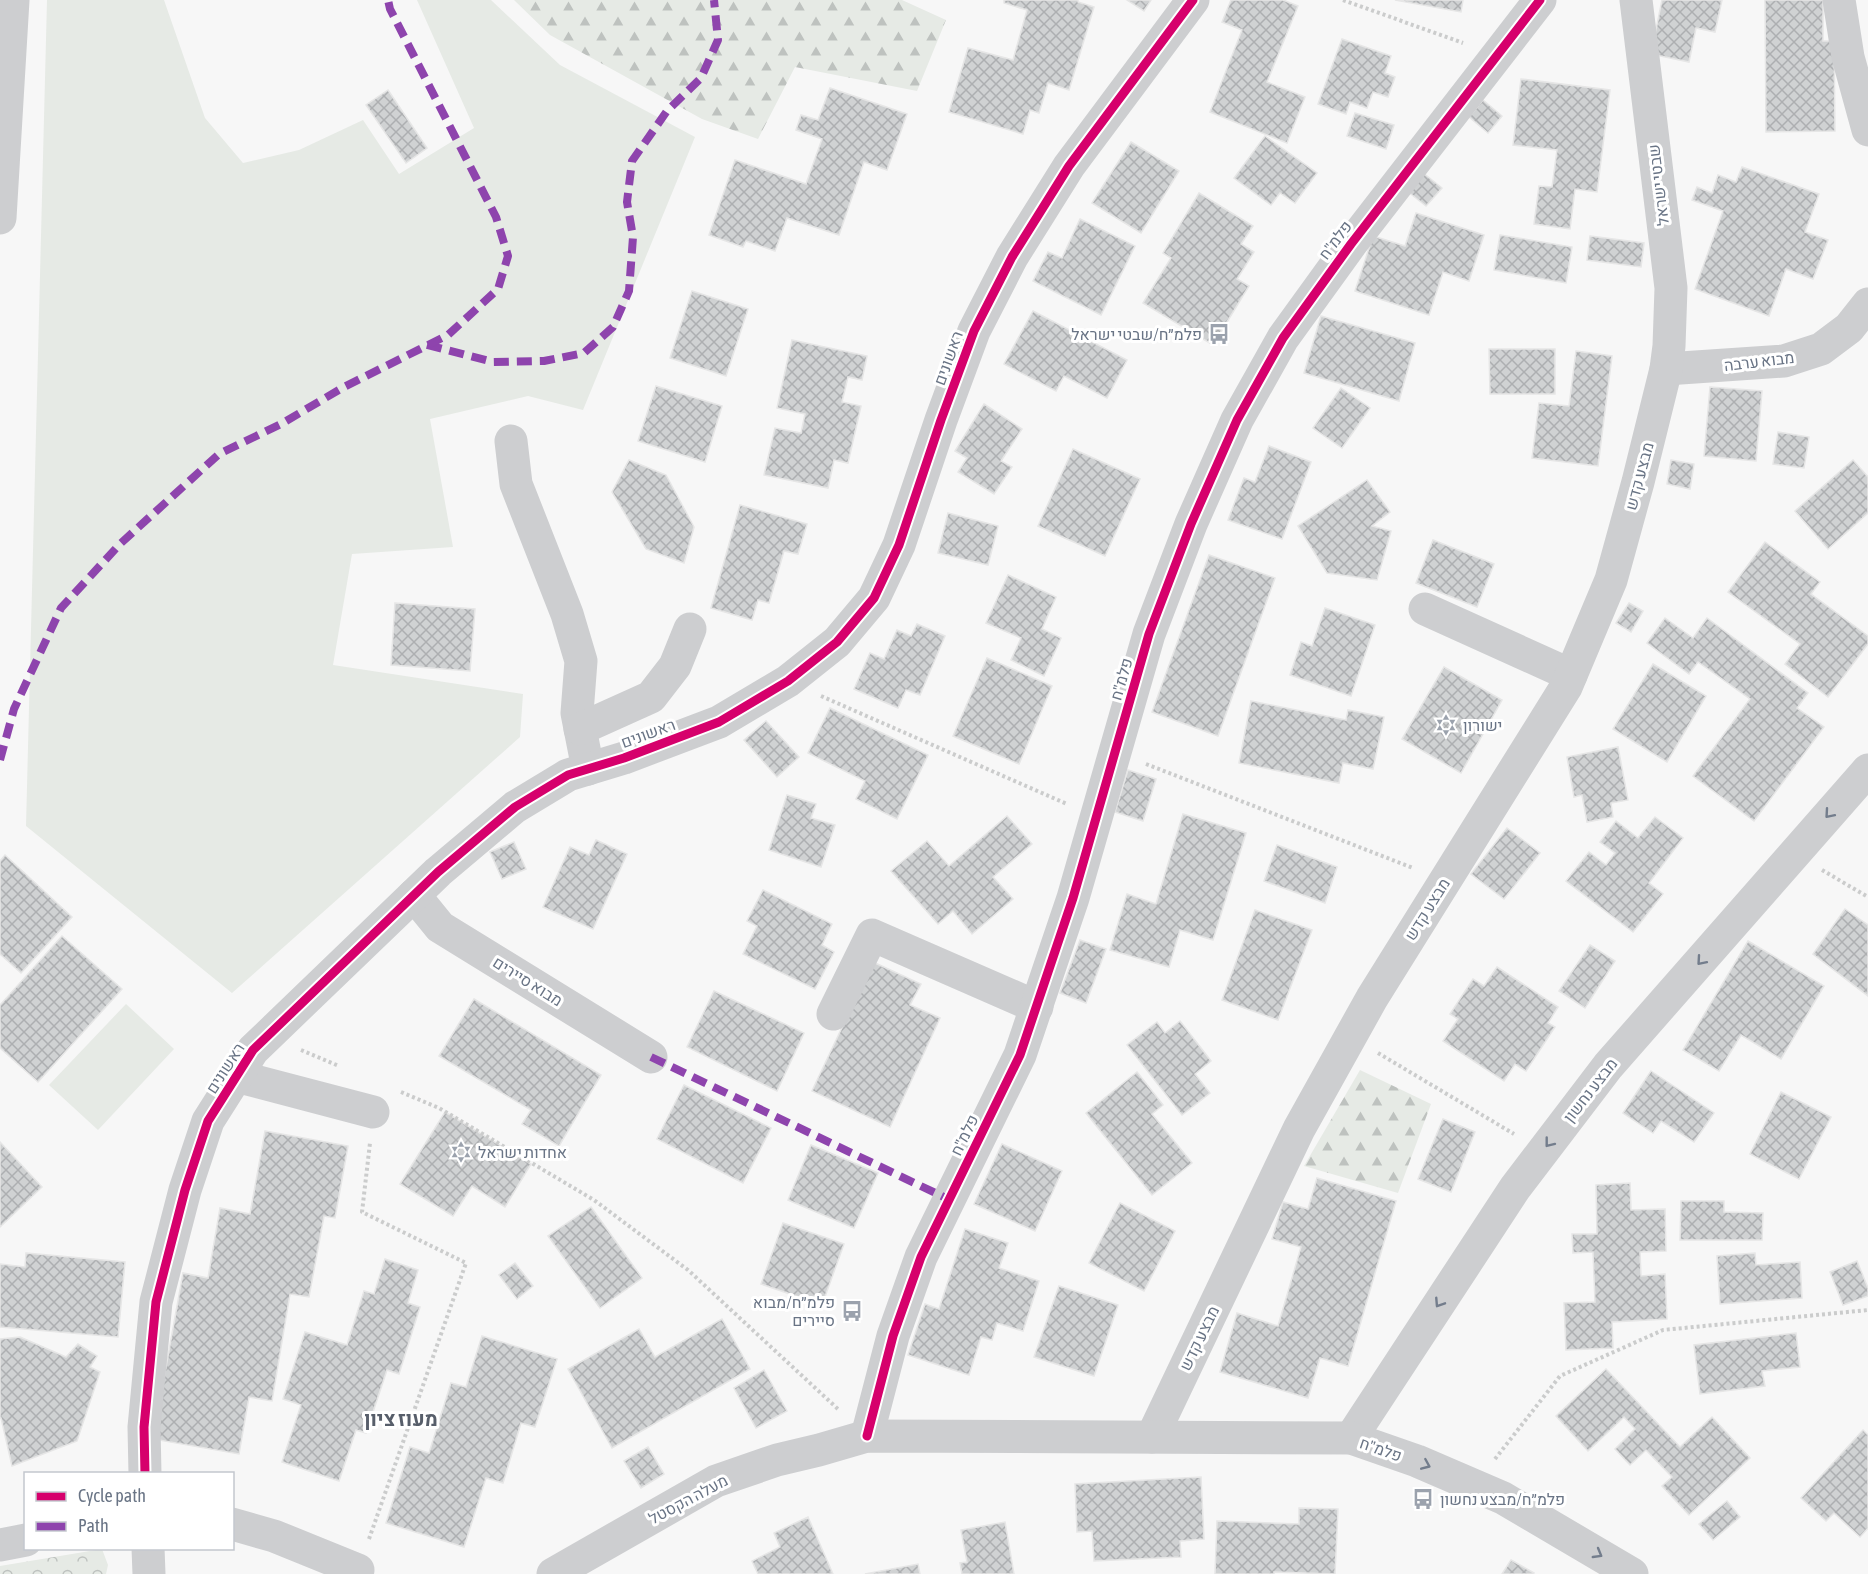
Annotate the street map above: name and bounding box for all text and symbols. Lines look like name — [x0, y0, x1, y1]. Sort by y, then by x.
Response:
street label: שבטי ישראל — [1644, 143, 1672, 227]
street label: פלמ"ח — [1315, 217, 1355, 263]
bus stop icon: פלמ״ח/שבטי ישראל — [1207, 322, 1231, 346]
place label: פלמ״ח/שבטי ישראל — [1071, 325, 1202, 343]
street label: ראשונים — [930, 328, 966, 388]
street label: מבוא ערבה — [1723, 348, 1795, 374]
street label: מבצע קדש — [1621, 440, 1657, 512]
street label: פלמ"ח — [1106, 656, 1136, 702]
synagogue icon: ישורון — [1434, 713, 1458, 737]
street label: ראשונים — [618, 715, 678, 751]
place label: ישורון — [1463, 716, 1502, 734]
one-way arrow — [1826, 807, 1837, 818]
street label: מבצע קדש — [1401, 875, 1453, 943]
street label: מבוא סיירים — [490, 953, 566, 1009]
one-way arrow — [1697, 954, 1708, 964]
street label: ראשונים — [202, 1039, 248, 1097]
street label: מבצע נחשון — [1559, 1054, 1621, 1126]
street label: פלמ"ח — [946, 1112, 982, 1158]
one-way arrow — [1546, 1136, 1557, 1147]
synagogue icon: אחדות ישראל — [449, 1140, 473, 1164]
place label: אחדות ישראל — [478, 1143, 567, 1161]
place label: פלמ״ח/מבוא סיירים — [753, 1293, 835, 1329]
one-way arrow — [1435, 1297, 1446, 1308]
bus stop icon: פלמ״ח/מבוא סיירים — [840, 1299, 864, 1323]
street label: מבצע קדש — [1176, 1303, 1222, 1373]
district label: מעוז ציון — [364, 1407, 438, 1430]
street label: פלמ"ח — [1358, 1433, 1404, 1465]
one-way arrow — [1419, 1457, 1430, 1469]
street label: מעלה הקסטל — [645, 1471, 731, 1527]
legend — [24, 1472, 234, 1550]
text: Cycle path — [78, 1485, 146, 1506]
bus stop icon: פלמ״ח/מבצע נחשון — [1411, 1487, 1435, 1511]
place label: פלמ״ח/מבצע נחשון — [1440, 1490, 1565, 1508]
text: Path — [78, 1515, 109, 1536]
one-way arrow — [1592, 1547, 1602, 1559]

